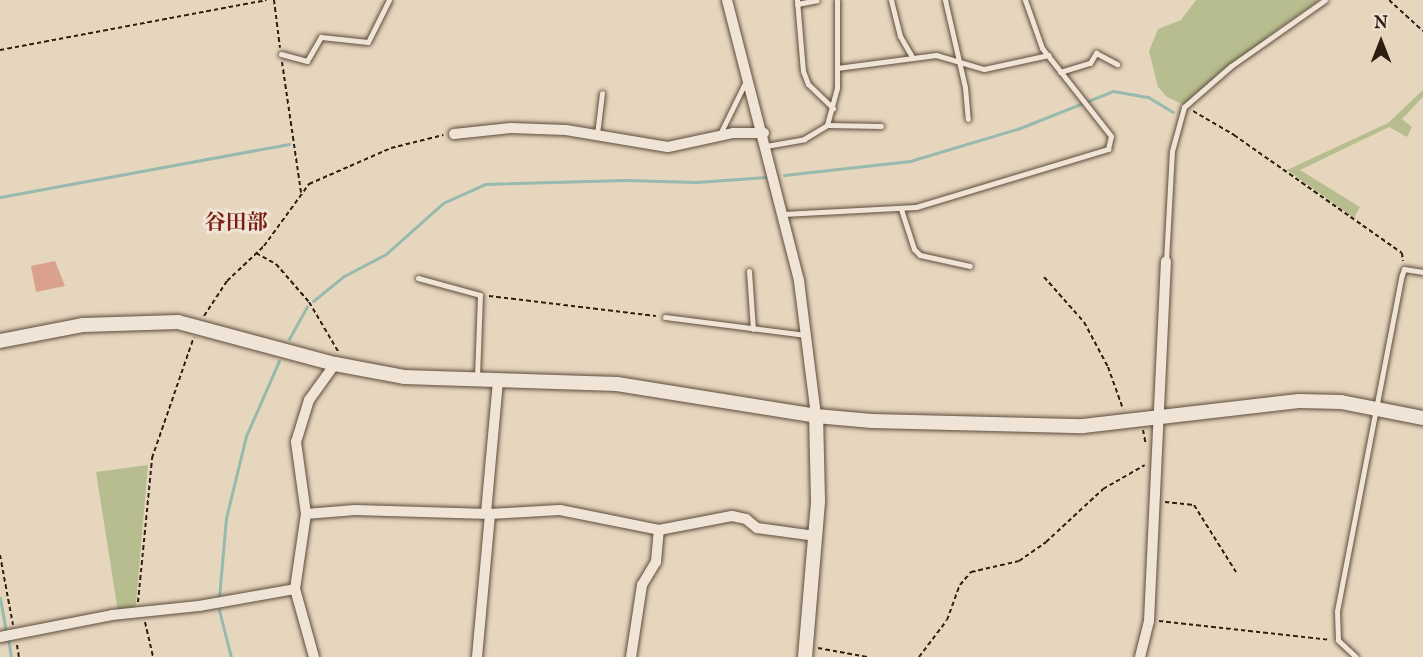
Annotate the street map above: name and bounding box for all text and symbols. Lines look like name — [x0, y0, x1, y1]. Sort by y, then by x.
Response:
north arrow — [1351, 12, 1411, 72]
text: N — [1374, 14, 1388, 34]
district label: 谷田部 — [205, 211, 267, 237]

